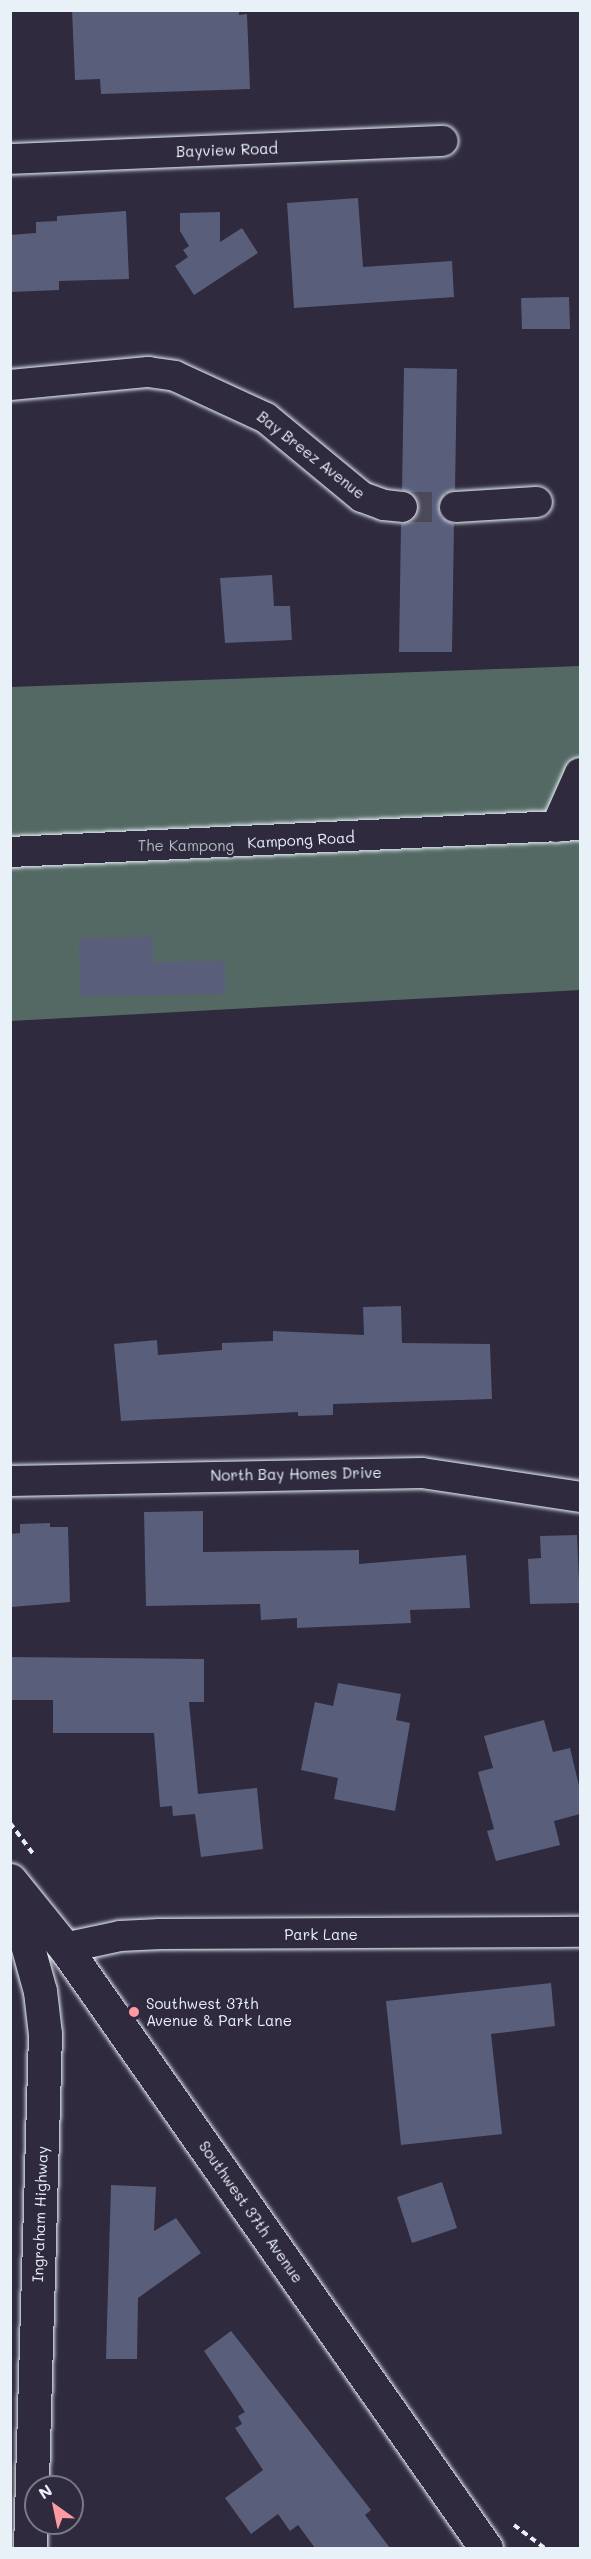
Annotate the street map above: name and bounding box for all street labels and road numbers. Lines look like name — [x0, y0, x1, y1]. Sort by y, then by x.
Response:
street label: Bayview Road — [176, 139, 278, 161]
street label: Bay Breez Avenue — [254, 407, 368, 503]
street label: Kampong Road — [247, 828, 355, 852]
street label: North Bay Homes Drive — [210, 1464, 382, 1484]
street label: Park Lane — [284, 1926, 358, 1944]
street label: Southwest 37th Avenue — [195, 2138, 307, 2286]
street label: Ingraham Highway — [29, 2146, 51, 2282]

